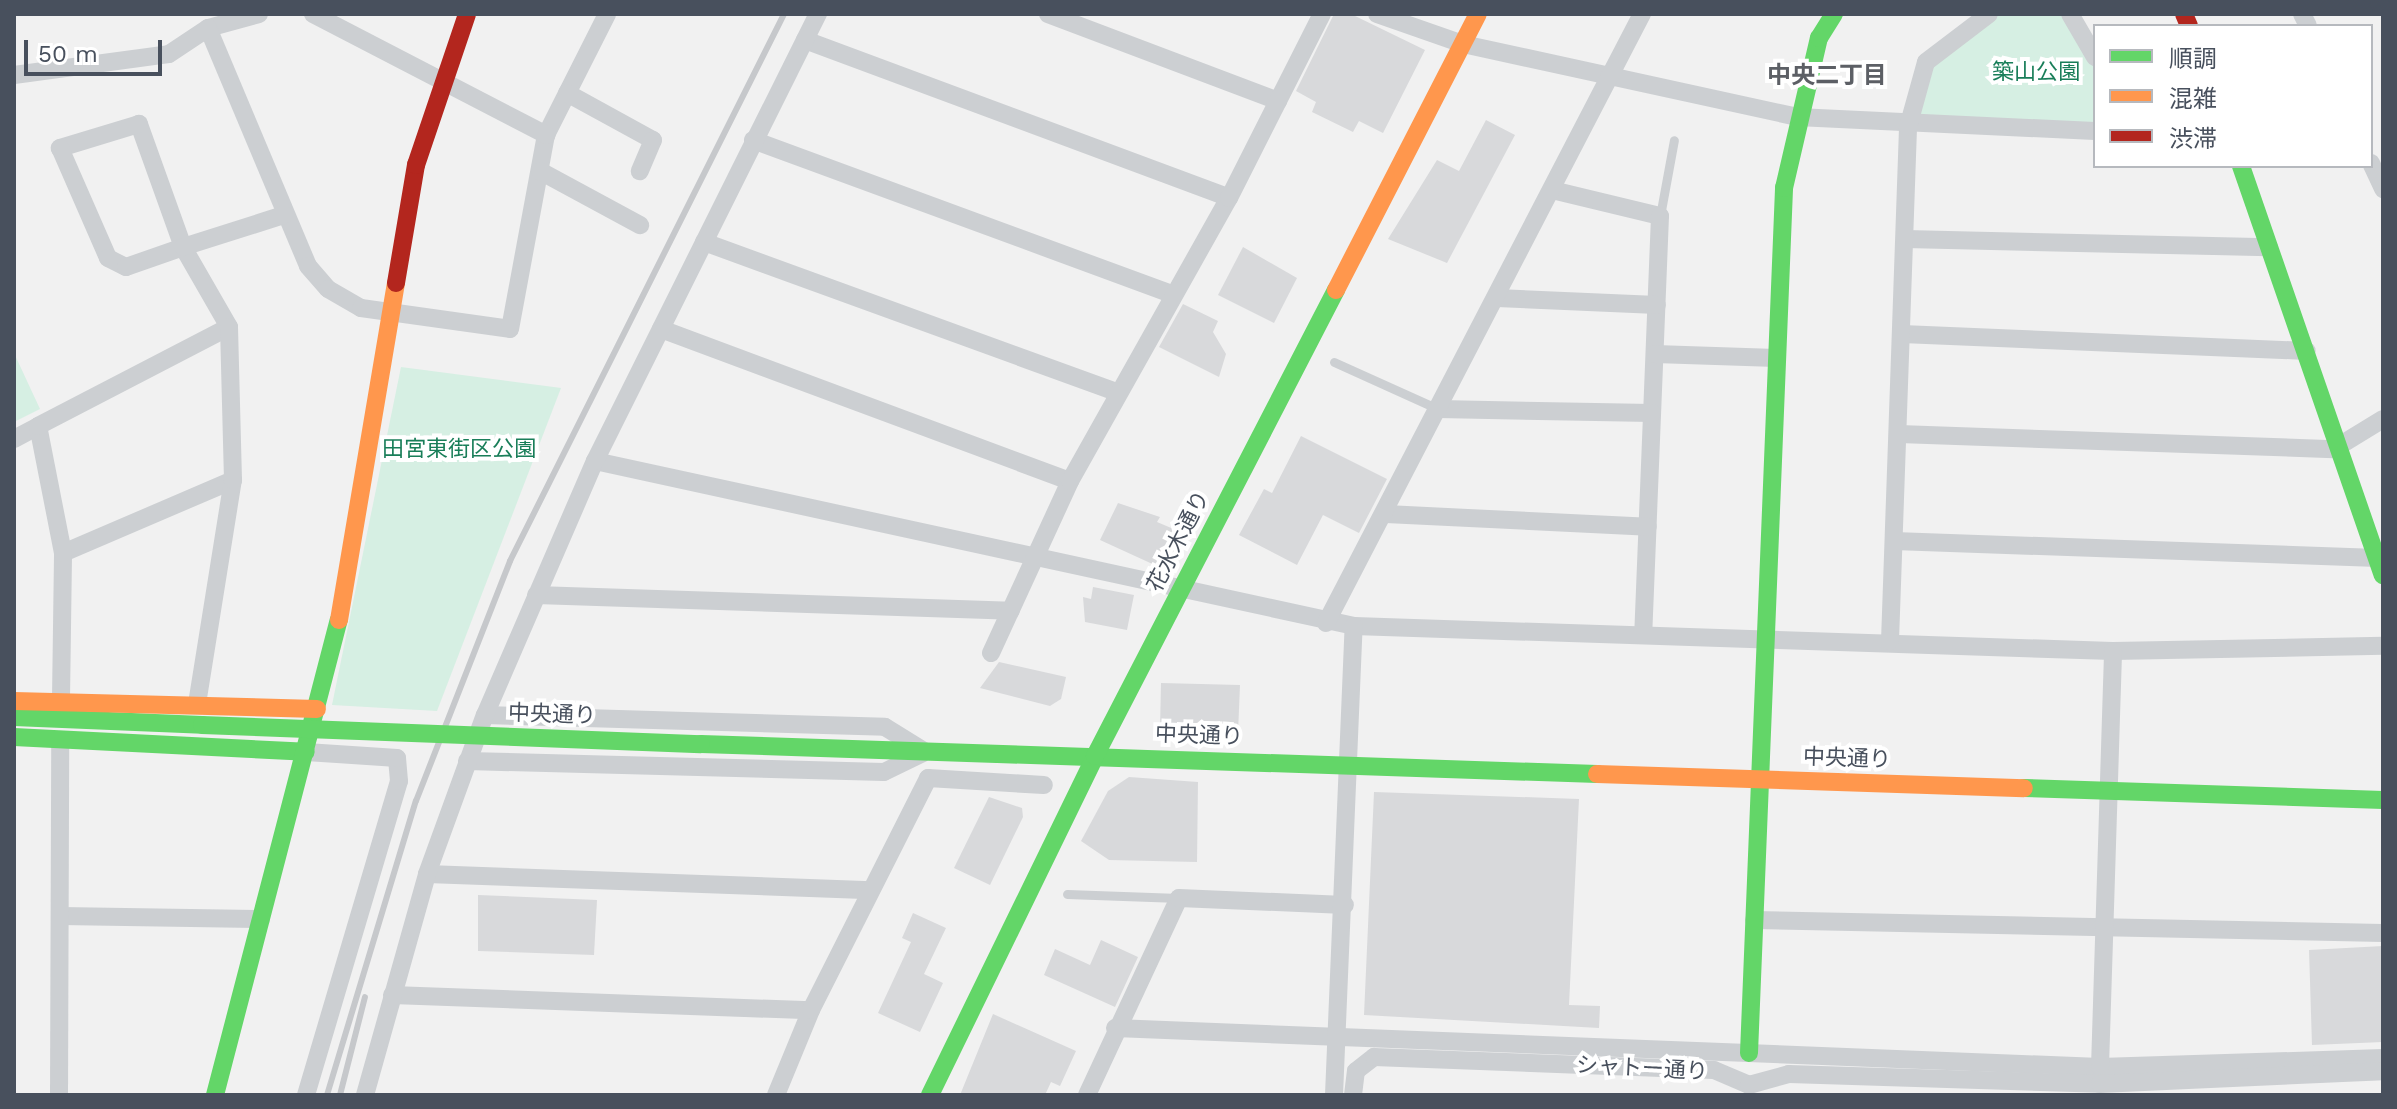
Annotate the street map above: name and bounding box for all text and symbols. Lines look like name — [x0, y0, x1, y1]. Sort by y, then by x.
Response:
scale bar — [28, 24, 166, 74]
legend — [2093, 24, 2373, 168]
text: 50 m — [38, 40, 98, 68]
text: 順調 — [2169, 45, 2217, 73]
park label: 築山公園 — [1992, 59, 2080, 85]
district label: 中央二丁目 — [1767, 62, 1887, 90]
text: 混雑 — [2169, 85, 2217, 113]
text: 渋滞 — [2169, 125, 2217, 153]
park label: 田宮東街区公園 — [382, 436, 536, 462]
street label: 花水木通り — [1141, 486, 1215, 596]
street label: 中央通り — [508, 699, 596, 729]
street label: 中央通り — [1155, 720, 1243, 750]
street label: 中央通り — [1803, 743, 1891, 773]
street label: シャトー通り — [1575, 1051, 1709, 1085]

